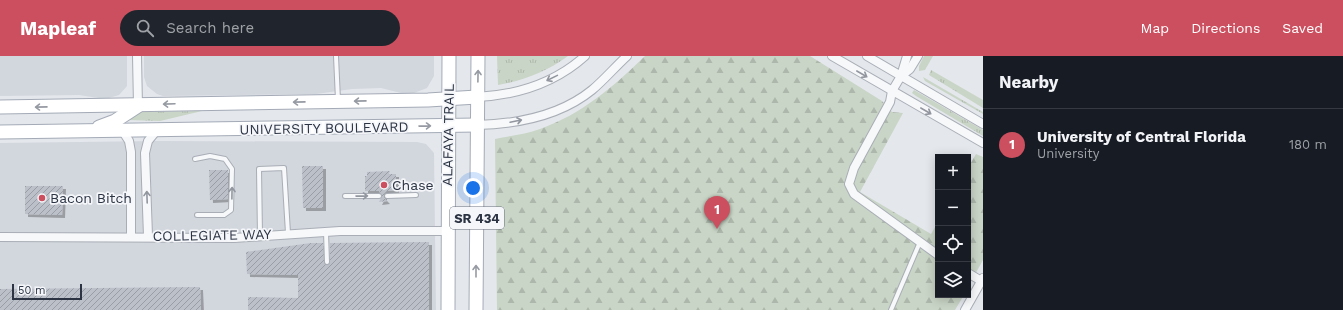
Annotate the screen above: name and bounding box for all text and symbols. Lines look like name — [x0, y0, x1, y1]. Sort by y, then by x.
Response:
search box — [120, 10, 400, 46]
text: Mapleaf — [20, 17, 96, 40]
icon: search — [134, 17, 156, 39]
text: Search here — [166, 19, 254, 37]
text: Map — [1141, 20, 1169, 36]
text: Directions — [1191, 20, 1260, 36]
text: Saved — [1282, 20, 1323, 36]
one-way arrow — [474, 70, 482, 83]
one-way arrow — [856, 70, 868, 78]
text: Nearby — [999, 72, 1058, 92]
one-way arrow — [547, 75, 559, 82]
street label: ALAFAYA TRAIL — [439, 84, 457, 186]
one-way arrow — [354, 97, 367, 105]
one-way arrow — [293, 98, 306, 105]
one-way arrow — [163, 101, 176, 108]
one-way arrow — [35, 103, 48, 111]
one-way arrow — [920, 107, 932, 115]
one-way arrow — [509, 117, 522, 125]
street label: UNIVERSITY BOULEVARD — [239, 119, 409, 137]
one-way arrow — [418, 123, 431, 130]
text: University of Central Florida — [1037, 128, 1246, 146]
text: 1 — [1009, 137, 1015, 152]
text: 180 m — [1289, 137, 1327, 152]
text: University — [1037, 146, 1099, 161]
map controls — [935, 154, 971, 298]
button: + — [935, 154, 971, 190]
place label: Chase — [392, 177, 434, 193]
your location — [463, 178, 483, 198]
marker: Chase — [379, 180, 389, 190]
one-way arrow — [228, 187, 236, 200]
place label: Bacon Bitch — [50, 190, 132, 206]
button: − — [935, 190, 971, 226]
one-way arrow — [143, 191, 151, 204]
one-way arrow — [355, 192, 368, 200]
marker: Bacon Bitch — [37, 193, 47, 203]
pin: 1 — [704, 196, 730, 229]
road number: SR 434 — [450, 207, 504, 229]
street label: COLLEGIATE WAY — [152, 226, 272, 244]
button: locate — [935, 226, 971, 262]
button: layers — [935, 262, 971, 298]
one-way arrow — [473, 265, 480, 278]
scale bar — [12, 282, 82, 301]
text: 50 m — [18, 284, 45, 297]

